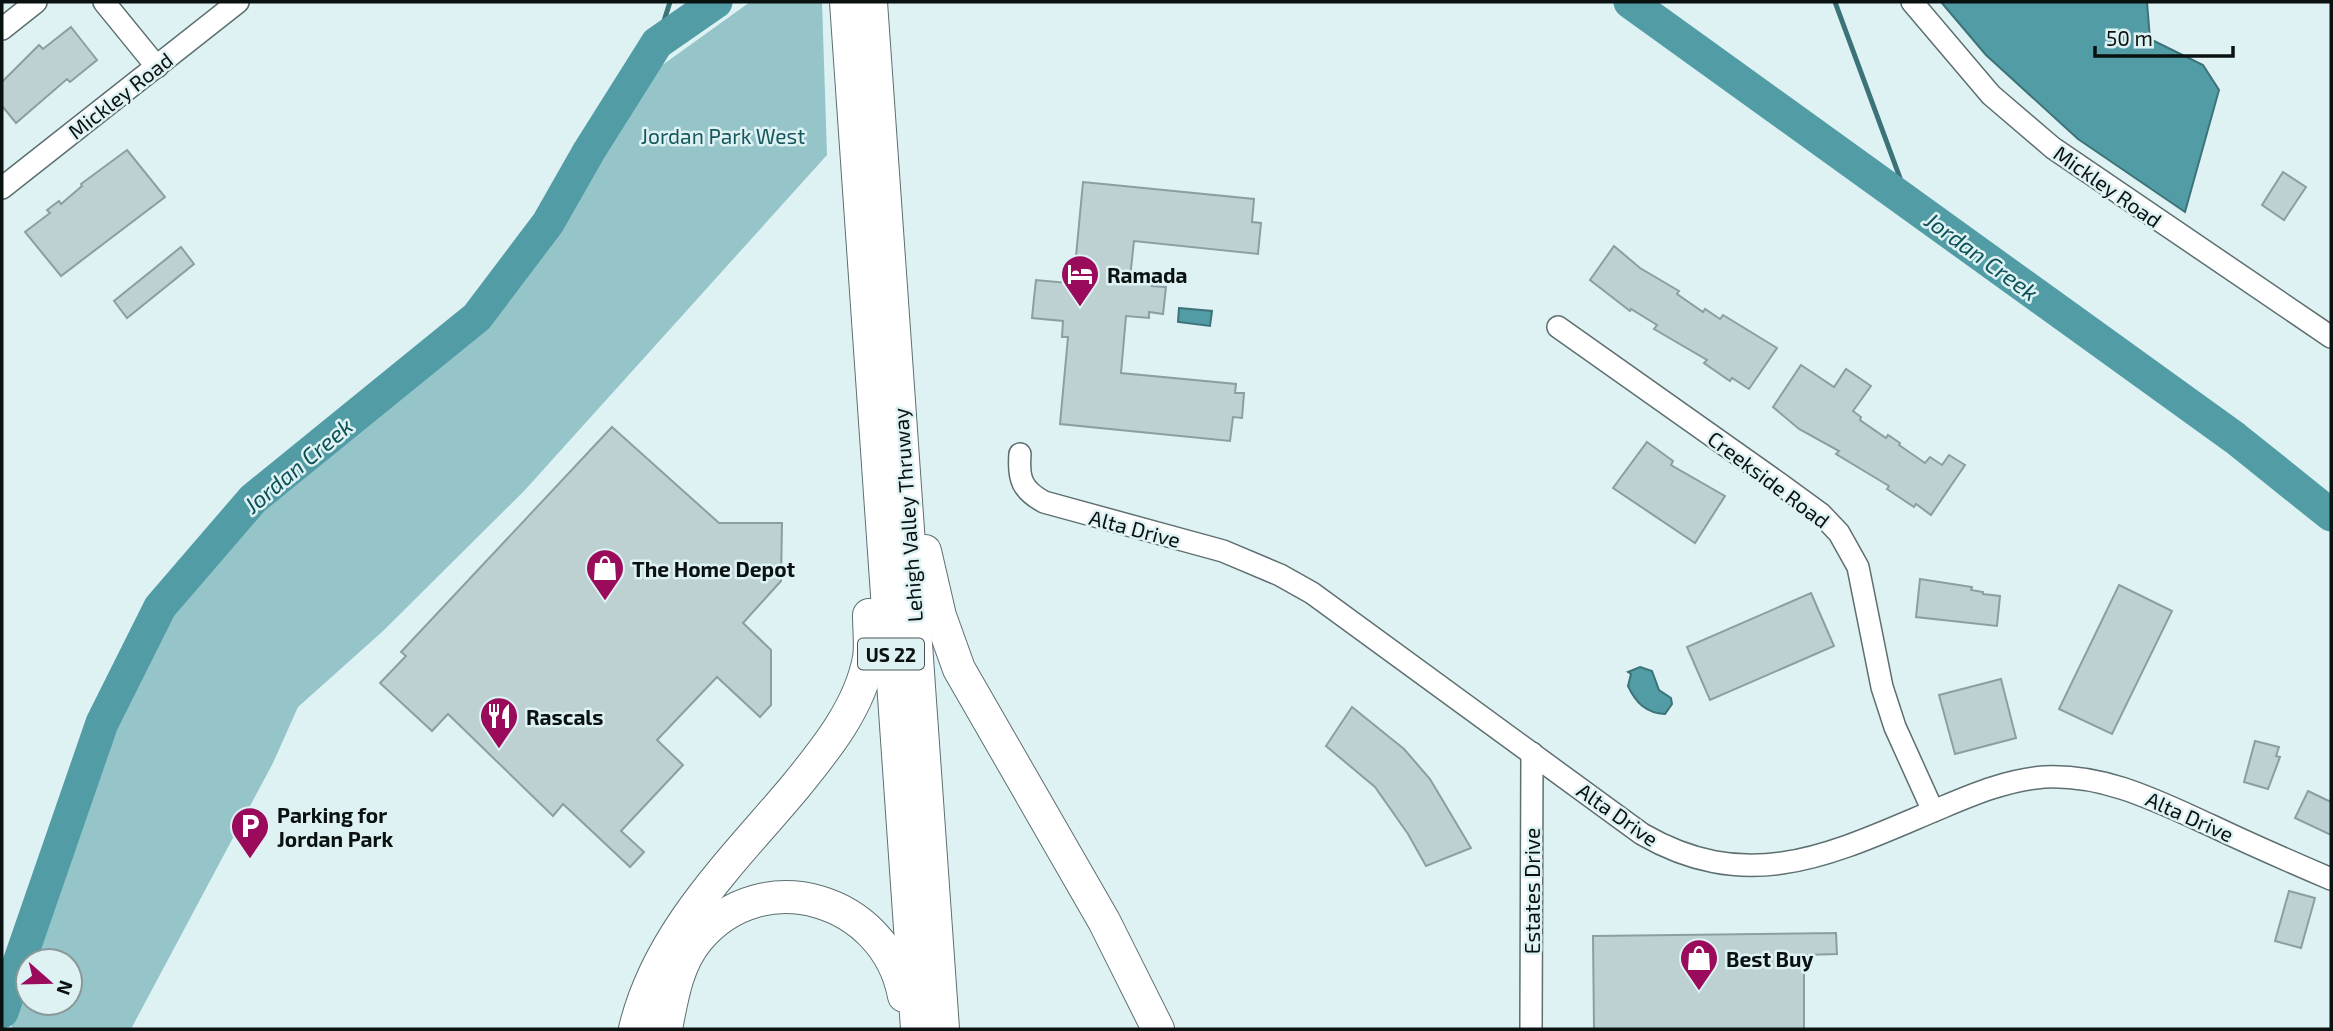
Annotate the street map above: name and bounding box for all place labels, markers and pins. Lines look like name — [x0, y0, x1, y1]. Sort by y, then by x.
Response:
hotel icon: Ramada — [1059, 253, 1101, 308]
place label: Ramada — [1107, 262, 1188, 287]
shop icon: The Home Depot — [584, 547, 626, 602]
place label: The Home Depot — [632, 556, 796, 581]
restaurant icon: Rascals — [478, 695, 520, 750]
place label: Rascals — [526, 704, 603, 729]
place label: Parking for Jordan Park — [277, 802, 394, 851]
parking icon: Parking for Jordan Park — [229, 805, 271, 860]
shop icon: Best Buy — [1678, 937, 1720, 992]
place label: Best Buy — [1726, 946, 1813, 972]

